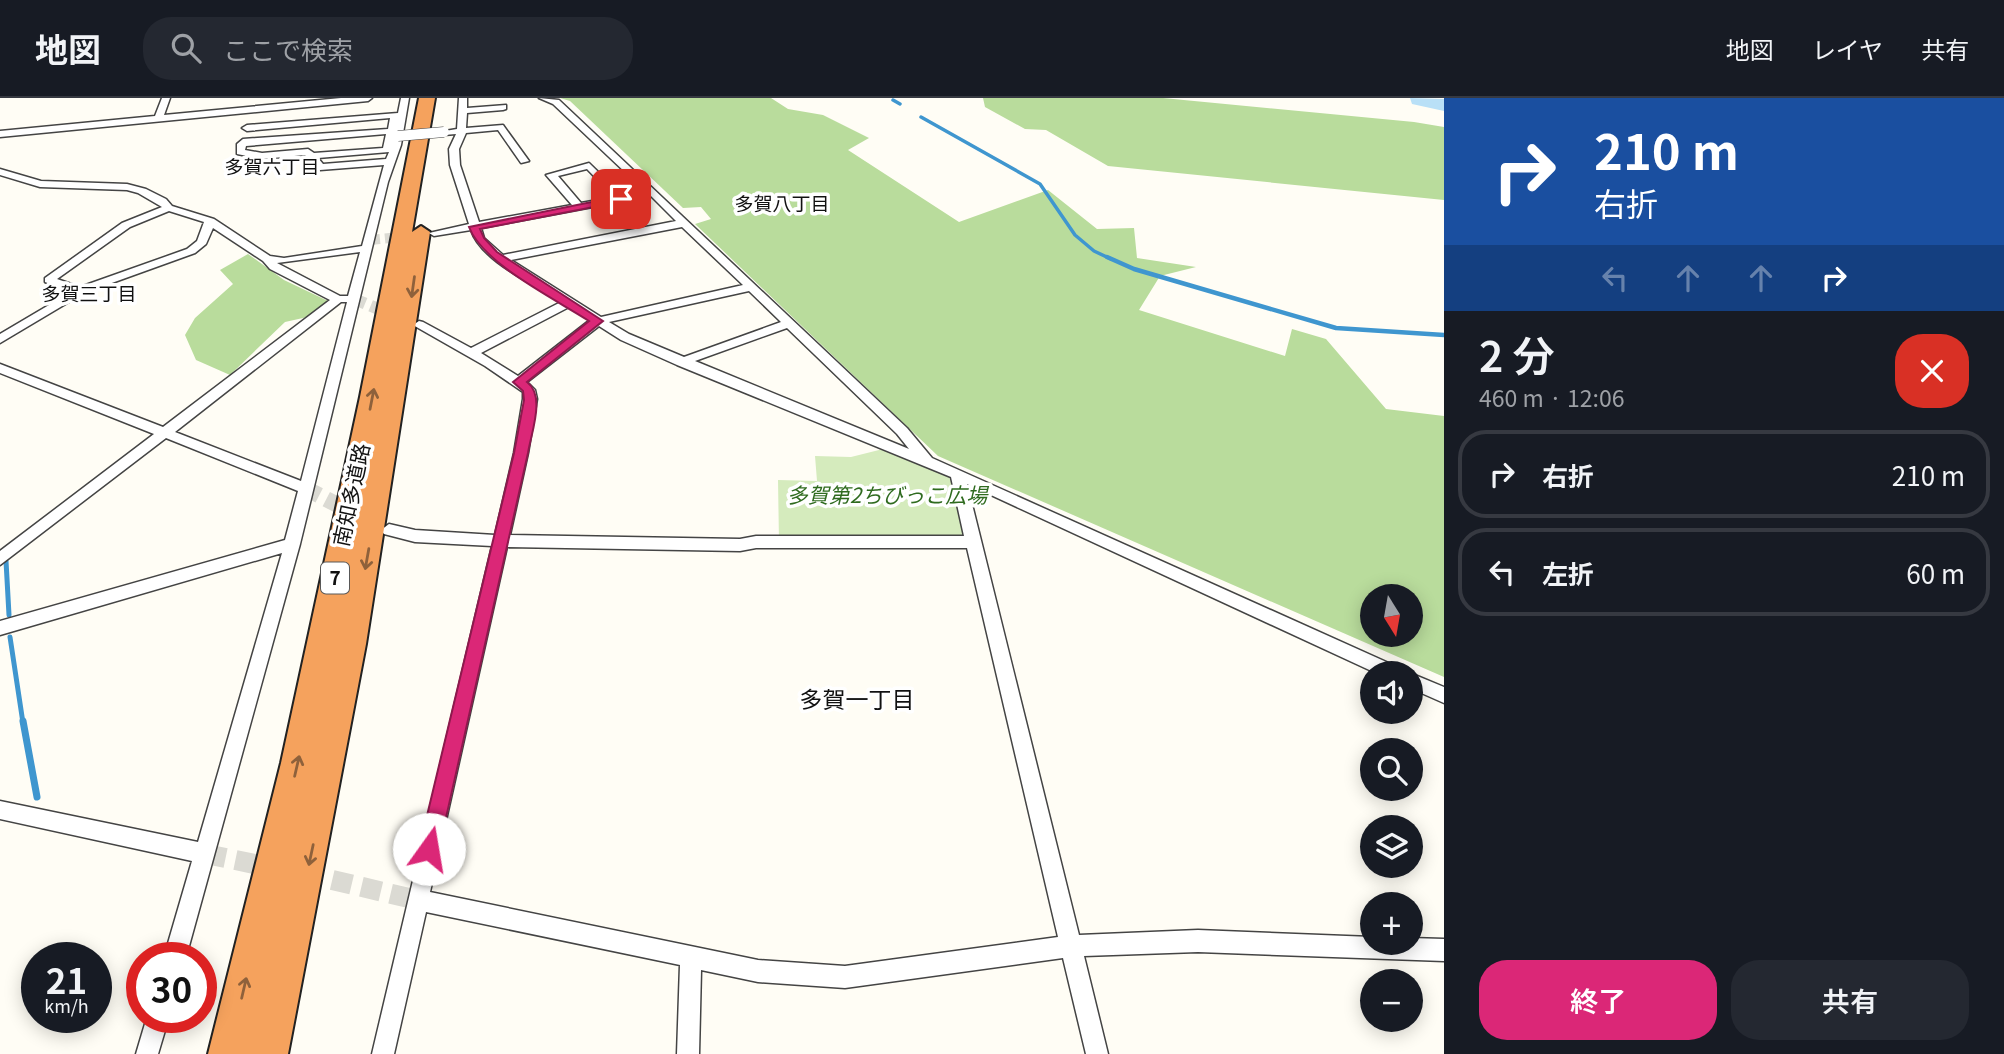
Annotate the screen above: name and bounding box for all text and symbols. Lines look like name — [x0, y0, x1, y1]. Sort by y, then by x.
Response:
search box — [143, 17, 633, 80]
text: 地図 — [35, 24, 101, 72]
icon: search — [167, 29, 205, 67]
text: ここで検索 — [223, 30, 353, 67]
text: 地図 — [1726, 31, 1774, 66]
text: レイヤ — [1812, 31, 1883, 66]
text: 共有 — [1921, 31, 1969, 66]
text: 210 m — [1594, 113, 1739, 184]
icon: right — [1479, 126, 1570, 217]
district label: 多賀六丁目 — [224, 152, 320, 179]
pin — [591, 169, 651, 229]
text: 右折 — [1594, 179, 1658, 225]
icon: arrive — [602, 180, 640, 218]
district label: 多賀八丁目 — [734, 189, 830, 216]
icon: left — [1596, 259, 1634, 297]
icon: ahead — [1669, 259, 1707, 297]
icon: ahead — [1742, 259, 1780, 297]
icon: right — [1815, 259, 1853, 297]
one-way arrow — [406, 275, 419, 298]
district label: 多賀三丁目 — [41, 279, 137, 306]
text: 2 分 — [1479, 323, 1555, 384]
button: close — [1895, 334, 1969, 408]
text: 460 m · 12:06 — [1479, 380, 1624, 414]
one-way arrow — [365, 388, 379, 411]
street label: 南知多道路 — [324, 440, 376, 549]
icon: right — [1483, 455, 1521, 493]
text: 右折 — [1542, 456, 1594, 493]
text: 210 m — [1892, 456, 1965, 493]
park label: 多賀第2ちびっこ広場 — [787, 479, 989, 509]
one-way arrow — [360, 547, 373, 570]
icon: left — [1483, 553, 1521, 591]
text: 左折 — [1542, 554, 1594, 591]
text: 60 m — [1906, 554, 1965, 591]
road number: 7 — [321, 562, 349, 593]
north arrow — [1360, 584, 1423, 648]
map controls — [1360, 584, 1423, 1032]
button: sound — [1360, 661, 1423, 724]
district label: 多賀一丁目 — [800, 681, 915, 715]
button: search — [1360, 738, 1423, 801]
one-way arrow — [290, 755, 304, 778]
position arrow — [392, 812, 466, 886]
button: layers — [1360, 815, 1423, 878]
one-way arrow — [303, 843, 317, 866]
button: + — [1360, 892, 1423, 955]
speed limit sign: 30 — [126, 942, 217, 1033]
text: 21 — [46, 953, 87, 1004]
button: 終了 — [1479, 960, 1717, 1040]
button: 共有 — [1731, 960, 1969, 1040]
button: − — [1360, 969, 1423, 1032]
one-way arrow — [238, 977, 251, 1000]
text: km/h — [44, 992, 89, 1018]

